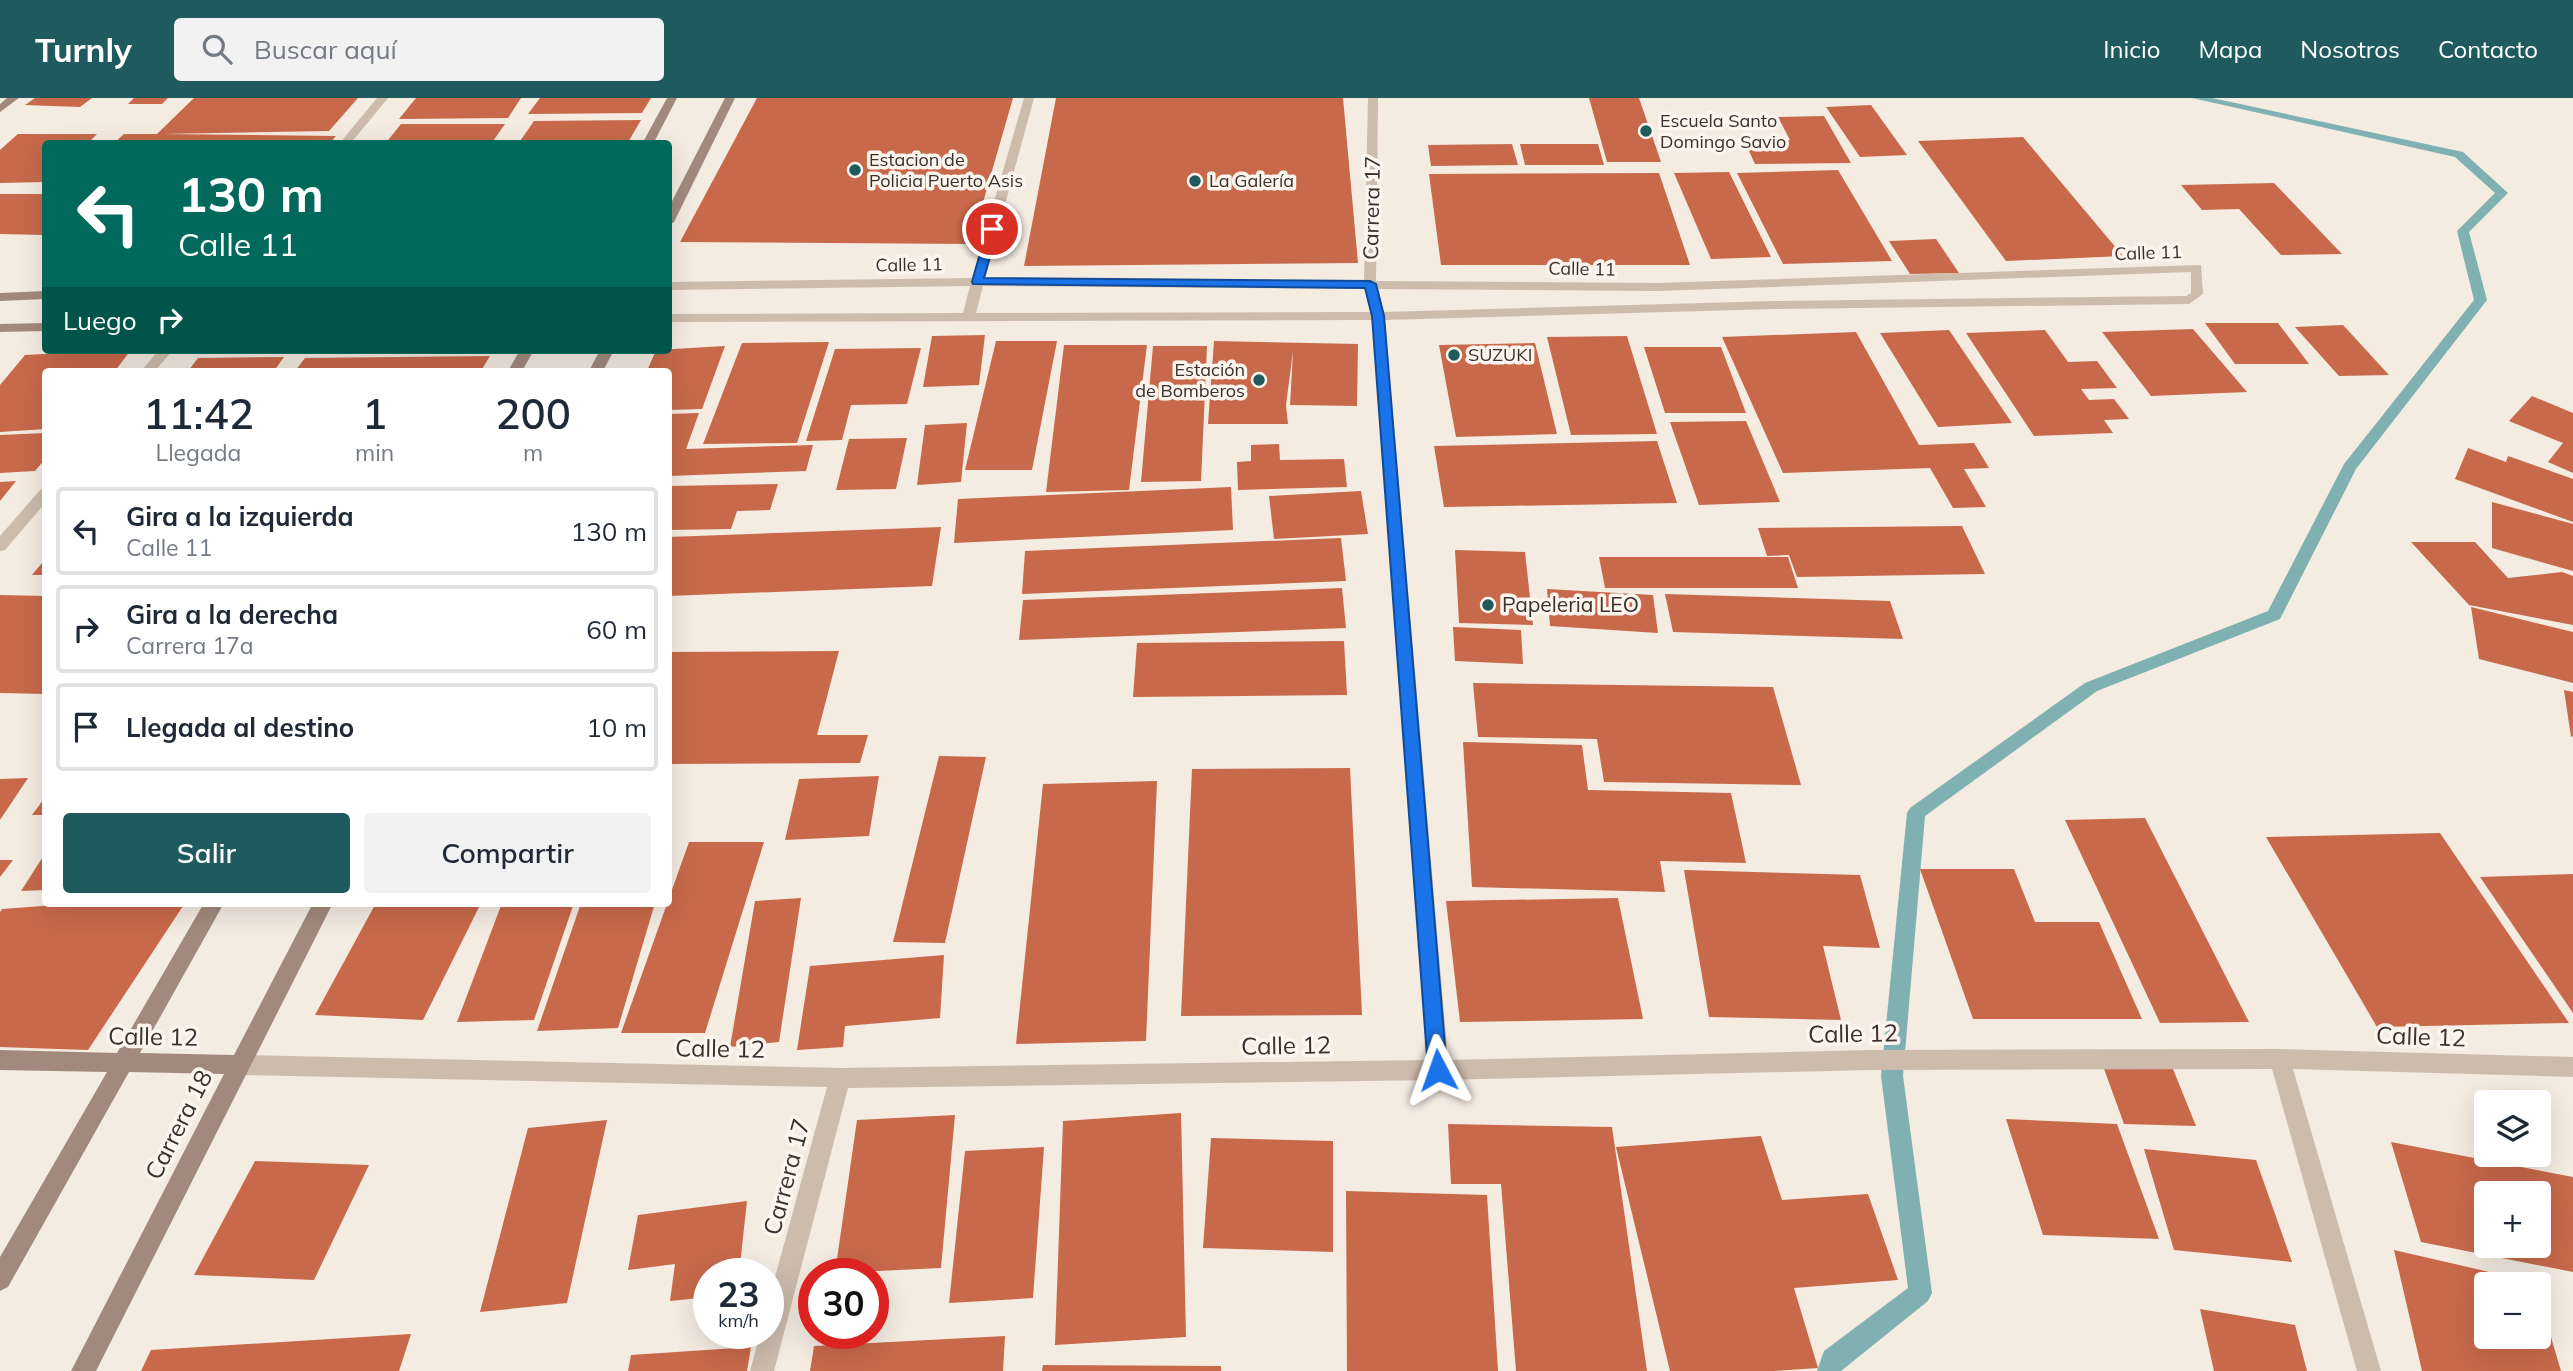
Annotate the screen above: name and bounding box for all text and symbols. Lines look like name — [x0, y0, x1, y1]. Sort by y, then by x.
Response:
search box — [174, 18, 664, 81]
text: Turnly — [35, 29, 132, 70]
icon: search — [198, 30, 236, 68]
text: Buscar aquí — [254, 33, 397, 66]
text: Inicio — [2103, 34, 2160, 64]
text: Mapa — [2198, 34, 2262, 64]
text: Nosotros — [2300, 34, 2400, 64]
text: Contacto — [2438, 34, 2538, 64]
place label: Escuela Santo Domingo Savio — [1660, 109, 1786, 153]
marker: Escuela Santo Domingo Savio — [1638, 123, 1654, 139]
place label: Estacion de Policia Puerto Asis — [869, 148, 1023, 192]
street label: Carrera 17 — [1357, 156, 1385, 260]
marker: Estacion de Policia Puerto Asis — [847, 162, 863, 178]
text: 130 m — [178, 163, 324, 224]
icon: left — [63, 168, 154, 259]
place label: La Galería — [1209, 169, 1294, 192]
marker: La Galería — [1187, 173, 1203, 189]
pin — [962, 199, 1022, 259]
icon: arrive — [973, 210, 1011, 248]
text: Calle 11 — [178, 224, 298, 264]
street label: Calle 11 — [2114, 240, 2182, 265]
street label: Calle 11 — [875, 252, 943, 277]
street label: Calle 11 — [1548, 256, 1616, 281]
icon: right — [151, 301, 189, 339]
text: Luego — [63, 304, 137, 337]
place label: SUZUKI — [1468, 343, 1532, 366]
marker: SUZUKI — [1446, 347, 1462, 363]
place label: Estación de Bomberos — [1135, 358, 1245, 402]
marker: Estación de Bomberos — [1251, 372, 1267, 388]
text: 11:42 — [143, 387, 254, 440]
text: 1 — [362, 387, 387, 440]
text: 200 — [495, 387, 571, 440]
text: Llegada — [156, 438, 241, 467]
text: min — [355, 438, 394, 467]
text: m — [523, 438, 543, 467]
text: Gira a la izquierda — [126, 500, 354, 533]
icon: left — [67, 512, 105, 550]
text: 130 m — [571, 515, 647, 548]
text: Calle 11 — [126, 533, 212, 562]
place label: Papeleria LEO — [1502, 591, 1639, 617]
marker: Papeleria LEO — [1480, 597, 1496, 613]
text: Gira a la derecha — [126, 598, 338, 631]
icon: right — [67, 610, 105, 648]
text: 60 m — [586, 613, 647, 646]
text: Carrera 17a — [126, 631, 254, 660]
icon: arrive — [67, 708, 105, 746]
text: Llegada al destino — [126, 711, 354, 744]
text: 10 m — [586, 711, 647, 744]
button: Salir — [63, 813, 350, 893]
button: Compartir — [364, 813, 651, 893]
street label: Calle 12 — [1808, 1017, 1898, 1049]
street label: Calle 12 — [2376, 1019, 2467, 1053]
street label: Calle 12 — [108, 1020, 198, 1052]
street label: Calle 12 — [1241, 1029, 1331, 1061]
street label: Calle 12 — [675, 1032, 765, 1064]
position arrow — [1401, 1033, 1475, 1107]
street label: Carrera 18 — [138, 1065, 218, 1184]
map controls — [2474, 1090, 2551, 1349]
button: layers — [2474, 1090, 2551, 1167]
street label: Carrera 17 — [756, 1115, 816, 1238]
button: + — [2474, 1181, 2551, 1258]
speed limit sign: 30 — [798, 1258, 889, 1349]
text: 23 — [717, 1272, 760, 1316]
button: − — [2474, 1272, 2551, 1349]
text: km/h — [718, 1309, 759, 1332]

